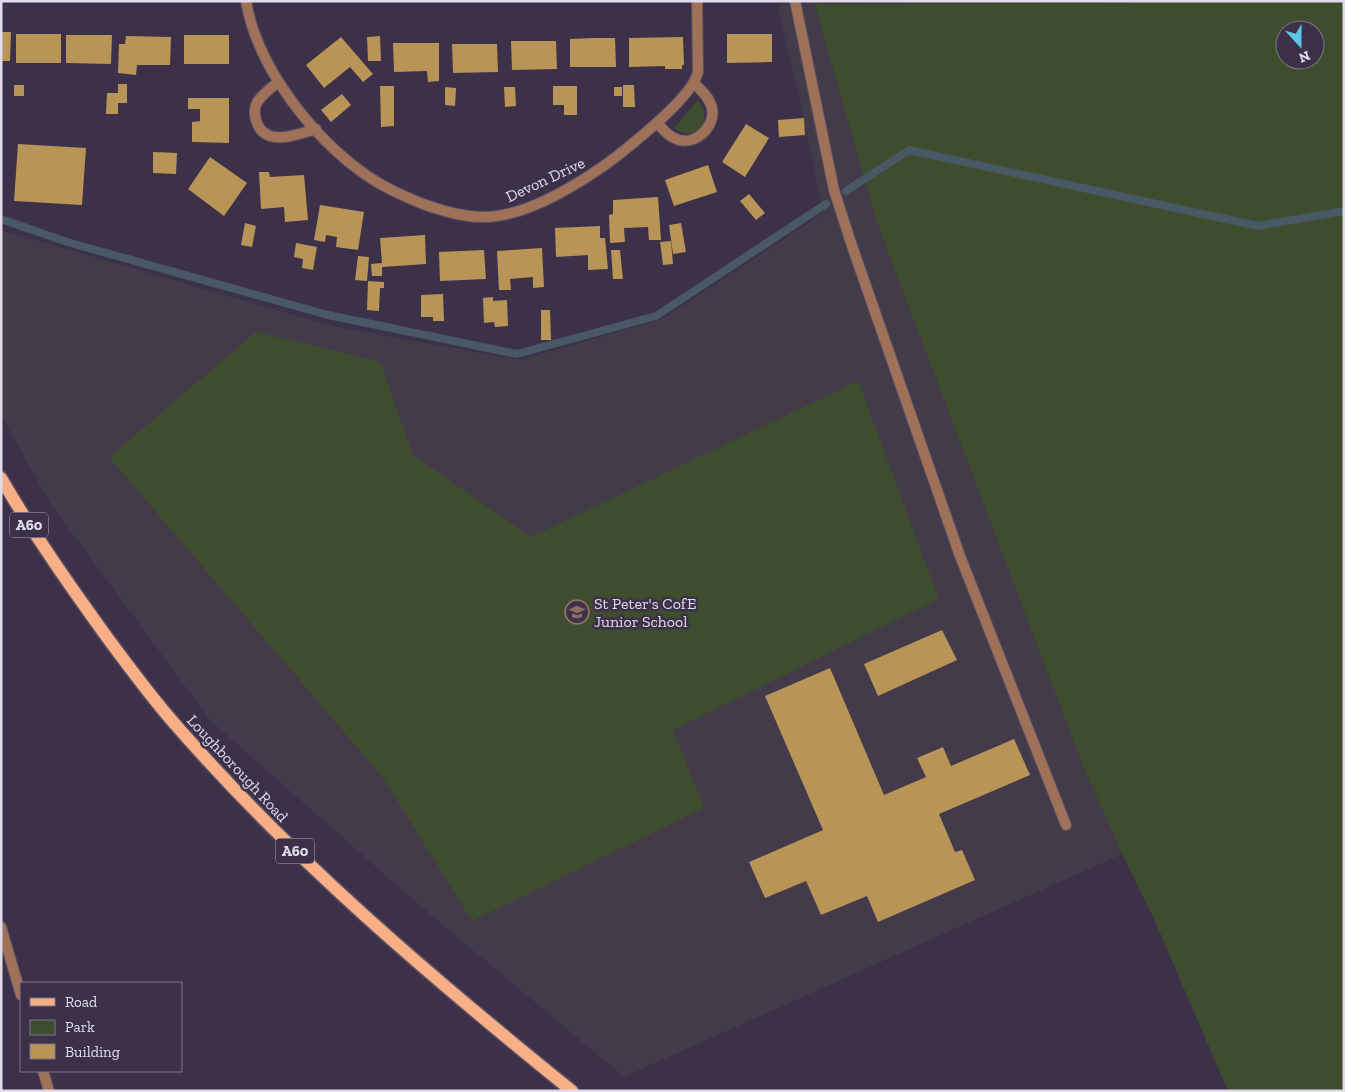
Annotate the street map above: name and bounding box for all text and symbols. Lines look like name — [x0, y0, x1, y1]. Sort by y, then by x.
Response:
north arrow — [1275, 20, 1325, 70]
text: N — [1296, 47, 1312, 67]
street label: Devon Drive — [503, 153, 588, 206]
road number: A60 — [10, 512, 48, 538]
place label: St Peter's CofE Junior School — [594, 594, 696, 631]
school or university icon: St Peter's CofE Junior School — [564, 599, 590, 625]
street label: Loughborough Road — [183, 711, 292, 826]
road number: A60 — [276, 838, 314, 864]
legend — [20, 982, 182, 1072]
text: Road — [65, 993, 98, 1011]
text: Park — [65, 1018, 95, 1036]
text: Building — [65, 1043, 120, 1061]

